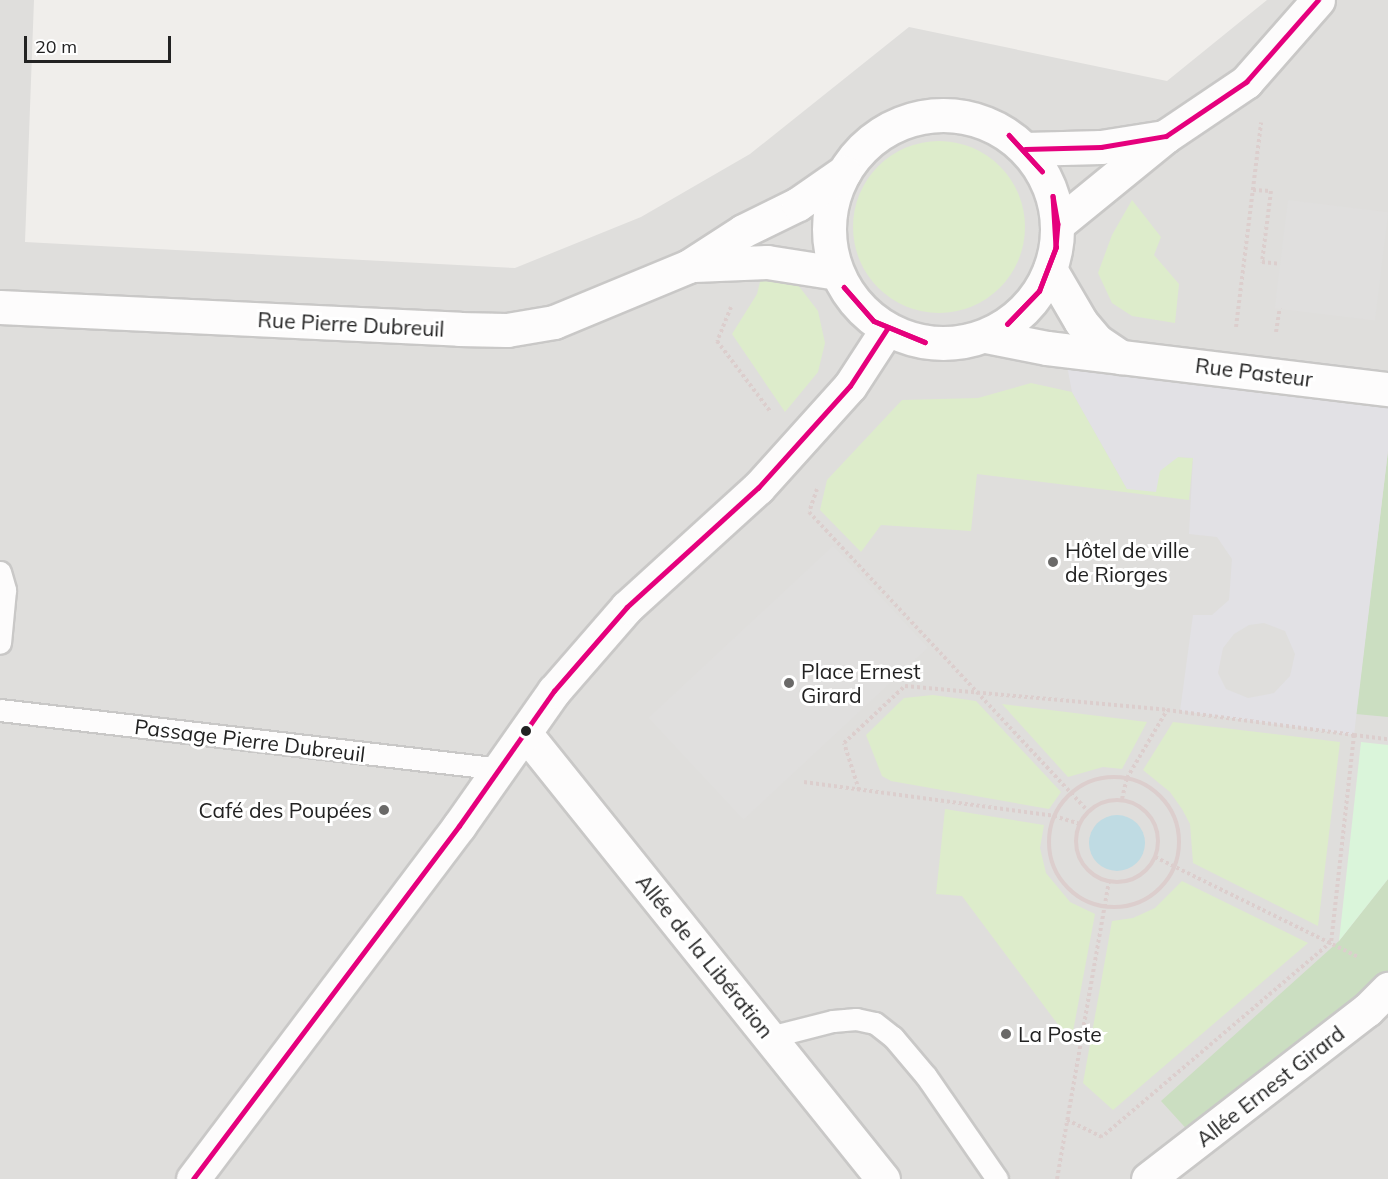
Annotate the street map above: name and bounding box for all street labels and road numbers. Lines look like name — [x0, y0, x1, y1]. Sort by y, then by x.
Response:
street label: Rue Pierre Dubreuil — [257, 307, 445, 341]
street label: Rue Pasteur — [1194, 352, 1314, 392]
street label: Passage Pierre Dubreuil — [133, 713, 367, 767]
street label: Allée de la Libération — [631, 869, 779, 1043]
street label: Allée Ernest Girard — [1191, 1020, 1349, 1152]

